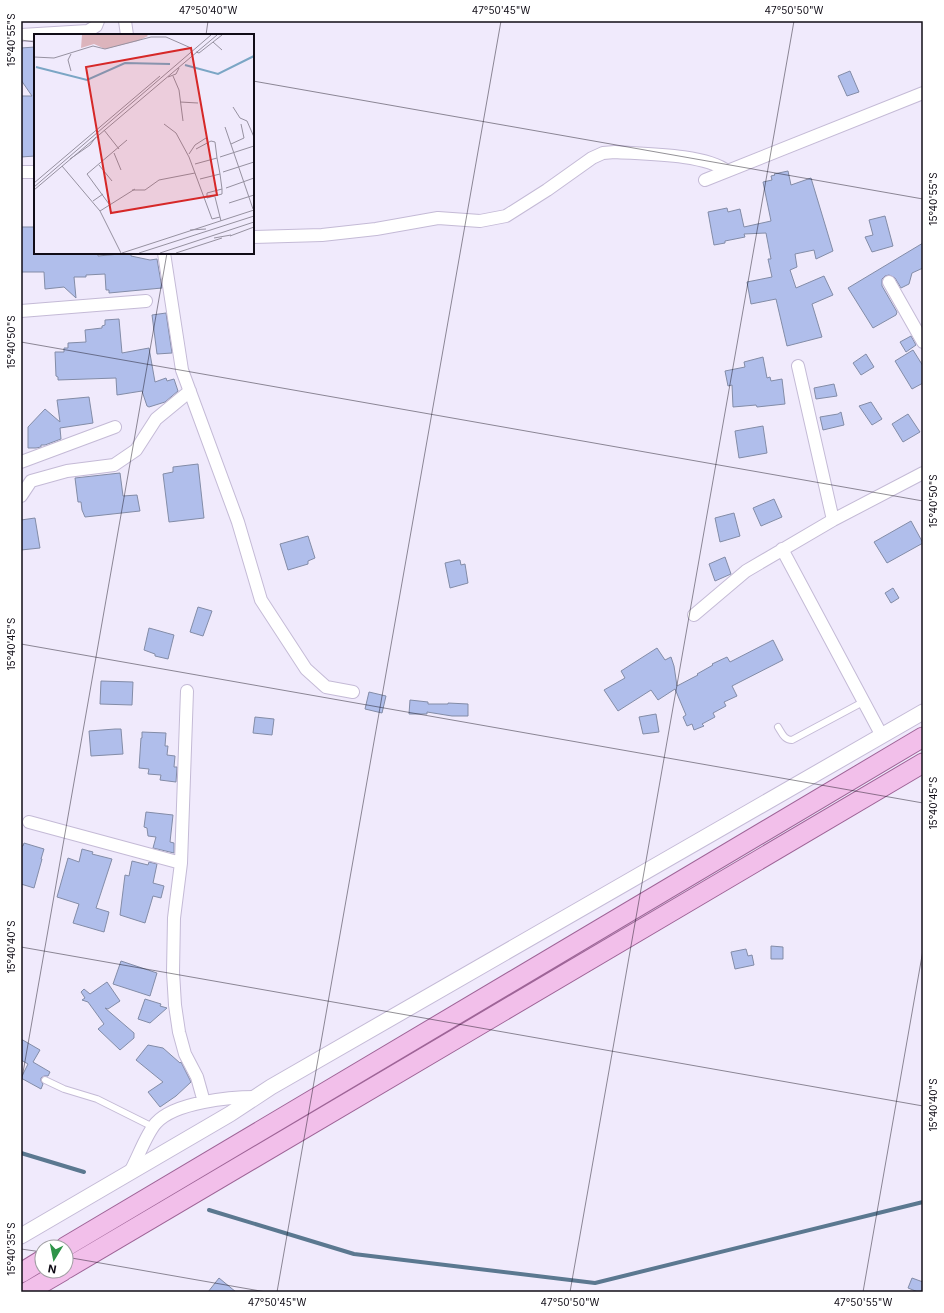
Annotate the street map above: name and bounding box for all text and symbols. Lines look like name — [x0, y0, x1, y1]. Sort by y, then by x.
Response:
text: 47°50'40"W — [179, 4, 238, 16]
text: 47°50'45"W — [472, 4, 530, 16]
text: 47°50'50"W — [765, 4, 824, 16]
text: 15°40'55"S — [5, 13, 17, 67]
inset map — [34, 34, 254, 254]
text: 15°40'55"S — [927, 172, 939, 226]
text: 15°40'50"S — [5, 315, 17, 369]
text: 15°40'50"S — [927, 474, 939, 528]
text: 15°40'45"S — [5, 617, 17, 671]
text: 15°40'45"S — [927, 776, 939, 830]
text: 15°40'40"S — [5, 920, 17, 974]
text: 15°40'40"S — [927, 1078, 939, 1132]
text: 15°40'35"S — [5, 1222, 17, 1276]
north arrow — [34, 1239, 74, 1279]
text: N — [47, 1261, 58, 1276]
text: 47°50'45"W — [248, 1296, 306, 1308]
text: 47°50'50"W — [541, 1296, 600, 1308]
text: 47°50'55"W — [834, 1296, 893, 1308]

